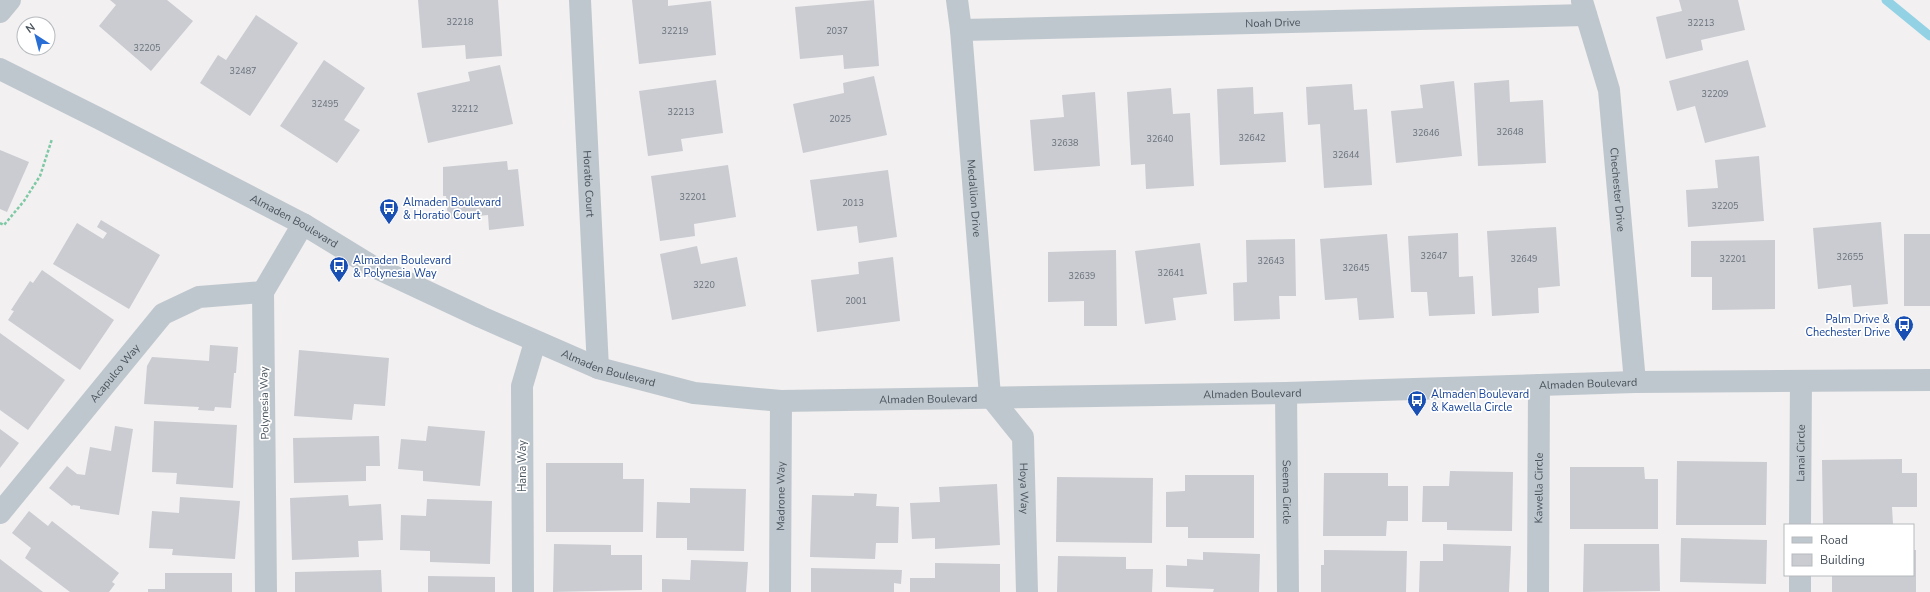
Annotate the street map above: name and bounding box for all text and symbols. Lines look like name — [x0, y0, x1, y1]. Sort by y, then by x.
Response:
street label: Noah Drive — [1245, 15, 1301, 31]
north arrow — [16, 16, 56, 56]
house number: 32218 — [446, 16, 474, 28]
house number: 32213 — [1687, 17, 1715, 29]
text: N — [23, 20, 38, 37]
house number: 32219 — [661, 25, 689, 37]
house number: 2037 — [826, 25, 848, 37]
house number: 32205 — [133, 42, 161, 54]
house number: 32487 — [229, 65, 257, 77]
house number: 32209 — [1701, 88, 1729, 100]
house number: 32495 — [311, 98, 339, 110]
house number: 32212 — [451, 103, 479, 115]
house number: 32213 — [667, 106, 695, 118]
house number: 2025 — [829, 113, 851, 125]
house number: 32648 — [1496, 126, 1524, 138]
house number: 32646 — [1412, 127, 1440, 139]
house number: 32642 — [1238, 132, 1266, 144]
house number: 32640 — [1146, 133, 1174, 145]
house number: 32638 — [1051, 137, 1079, 149]
street label: Chechester Drive — [1606, 147, 1629, 233]
house number: 32644 — [1332, 149, 1360, 161]
street label: Horatio Court — [579, 150, 598, 218]
street label: Medallion Drive — [963, 159, 984, 238]
street label: Almaden Boulevard — [247, 191, 341, 252]
house number: 32201 — [679, 191, 707, 203]
place label: Almaden Boulevard & Horatio Court — [403, 195, 501, 223]
bus stop icon: Almaden Boulevard & Horatio Court — [378, 197, 400, 225]
house number: 2013 — [842, 197, 864, 209]
house number: 32205 — [1711, 200, 1739, 212]
house number: 32647 — [1420, 250, 1448, 262]
house number: 32655 — [1836, 251, 1864, 263]
place label: Almaden Boulevard & Polynesia Way — [353, 253, 451, 281]
house number: 32649 — [1510, 253, 1538, 265]
house number: 32201 — [1719, 253, 1747, 265]
bus stop icon: Almaden Boulevard & Polynesia Way — [328, 255, 350, 283]
house number: 32643 — [1257, 255, 1285, 267]
house number: 32645 — [1342, 262, 1370, 274]
house number: 32641 — [1157, 267, 1185, 279]
house number: 32639 — [1068, 270, 1096, 282]
house number: 3220 — [693, 279, 715, 291]
house number: 2001 — [845, 295, 867, 307]
place label: Palm Drive & Chechester Drive — [1806, 312, 1890, 340]
bus stop icon: Palm Drive & Chechester Drive — [1893, 314, 1915, 342]
street label: Acapulco Way — [87, 341, 144, 406]
street label: Almaden Boulevard — [559, 346, 657, 391]
street label: Polynesia Way — [256, 366, 273, 440]
street label: Almaden Boulevard — [1539, 375, 1638, 393]
street label: Almaden Boulevard — [1203, 386, 1302, 402]
place label: Almaden Boulevard & Kawella Circle — [1431, 387, 1529, 415]
bus stop icon: Almaden Boulevard & Kawella Circle — [1406, 389, 1428, 417]
street label: Almaden Boulevard — [879, 391, 978, 407]
street label: Lanai Circle — [1793, 424, 1809, 482]
street label: Hana Way — [515, 440, 530, 492]
street label: Kawella Circle — [1531, 452, 1547, 523]
street label: Seema Circle — [1279, 460, 1294, 525]
street label: Madrone Way — [773, 461, 789, 531]
street label: Hoya Way — [1016, 462, 1032, 515]
legend — [1784, 524, 1914, 576]
text: Road — [1820, 532, 1848, 548]
text: Building — [1820, 552, 1865, 568]

